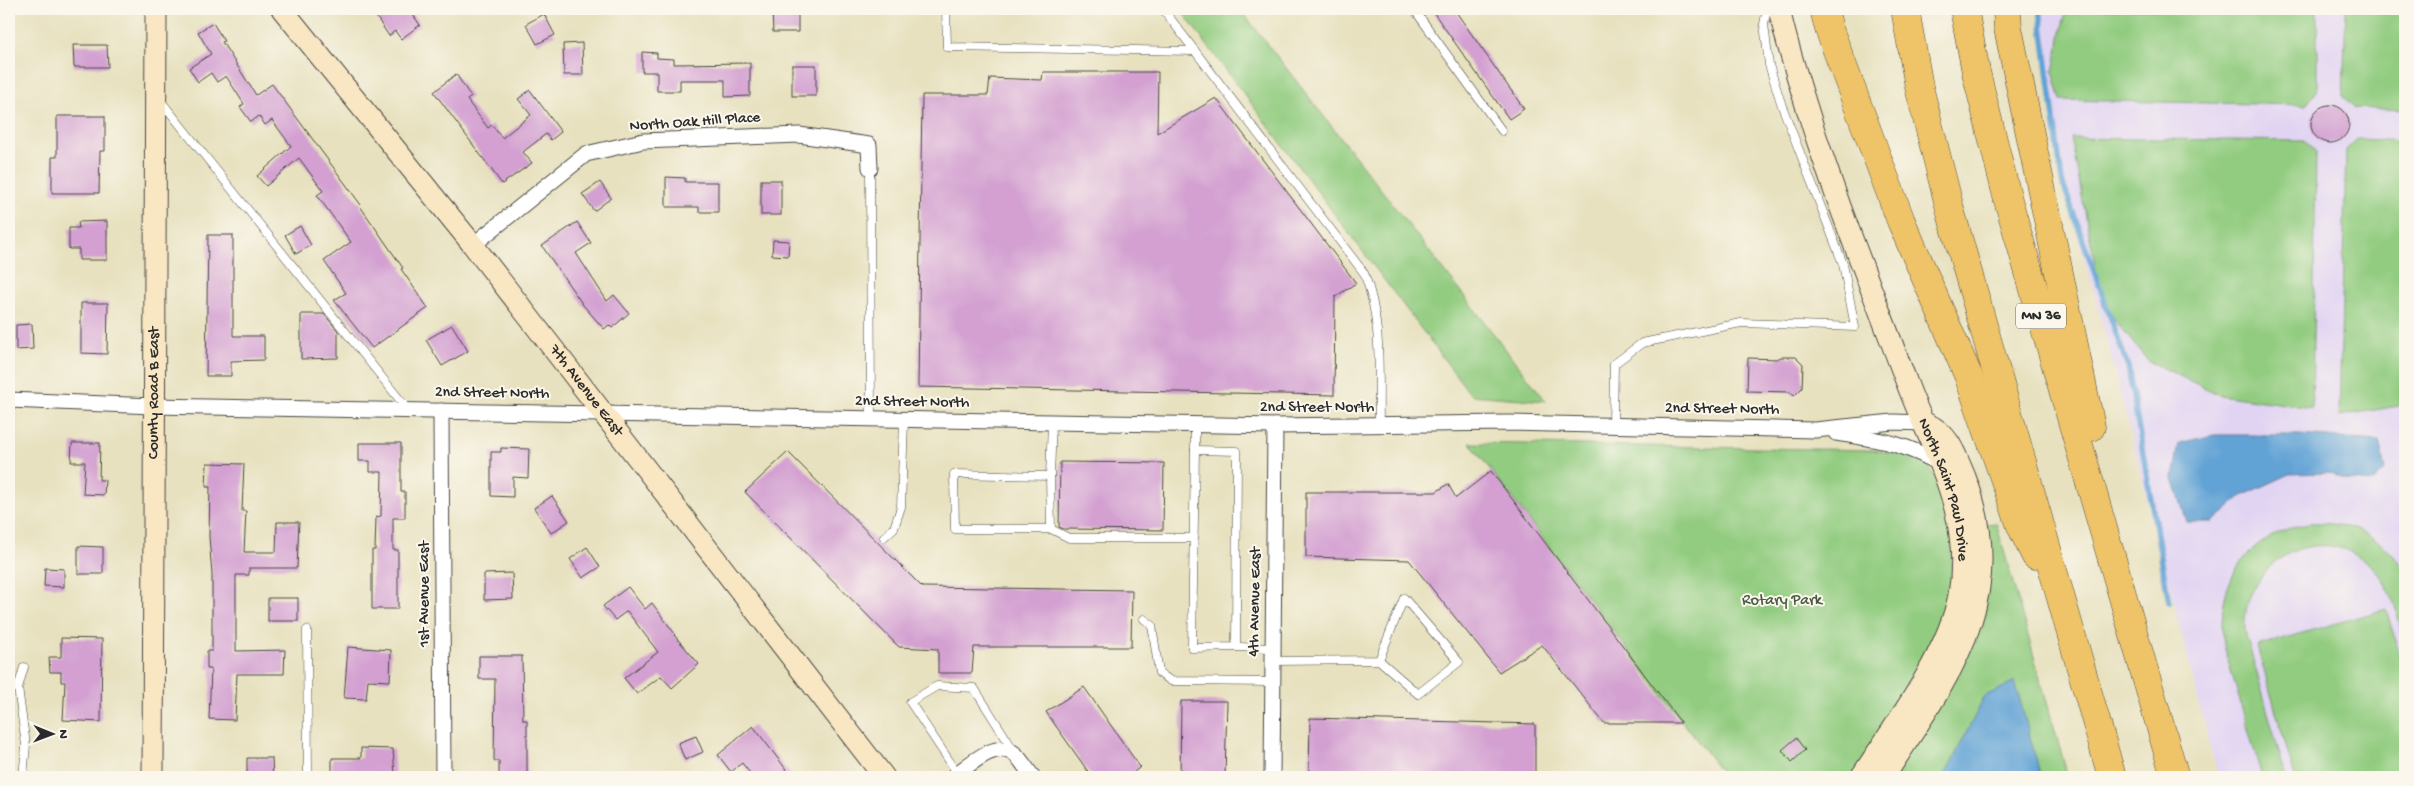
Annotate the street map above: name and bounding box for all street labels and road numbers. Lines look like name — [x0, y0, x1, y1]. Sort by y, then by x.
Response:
street label: North Oak Hill Place — [629, 109, 762, 137]
road number: MN 36 — [2016, 304, 2066, 328]
street label: County Road B East — [145, 325, 164, 459]
street label: 7th Avenue East — [544, 341, 628, 442]
street label: 2nd Street North — [435, 384, 550, 405]
street label: 2nd Street North — [855, 393, 970, 414]
street label: 2nd Street North — [1260, 399, 1375, 418]
street label: 2nd Street North — [1665, 400, 1780, 421]
street label: North Saint Paul Drive — [1913, 416, 1971, 562]
street label: 1st Avenue East — [416, 540, 435, 648]
street label: 4th Avenue East — [1246, 546, 1266, 657]

